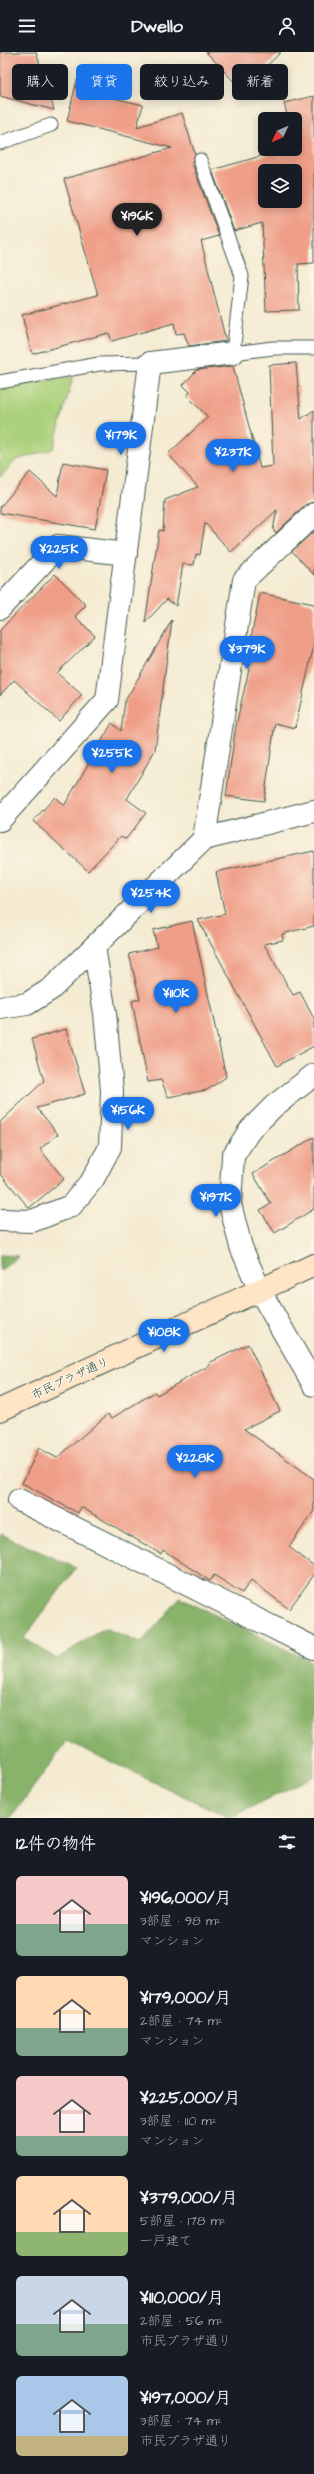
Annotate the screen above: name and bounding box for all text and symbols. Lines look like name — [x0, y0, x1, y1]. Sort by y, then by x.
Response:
text: Dwello — [131, 14, 183, 39]
icon: menu — [16, 15, 38, 37]
icon: person — [276, 15, 298, 37]
chip: 購入 — [12, 64, 68, 100]
chip: 賃貸 — [76, 64, 132, 100]
chip: 絞り込み — [140, 64, 224, 100]
chip: 新着 — [232, 64, 288, 100]
north arrow — [258, 112, 302, 156]
map controls — [258, 112, 302, 208]
button: layers — [258, 164, 302, 208]
pin: ¥196K — [109, 203, 165, 237]
text: ¥196K — [121, 207, 153, 225]
pin: ¥179K — [93, 422, 149, 456]
text: ¥179K — [105, 426, 137, 444]
pin: ¥237K — [205, 439, 261, 473]
text: ¥237K — [215, 443, 251, 461]
pin: ¥225K — [31, 536, 87, 570]
text: ¥225K — [40, 540, 78, 558]
pin: ¥379K — [219, 636, 275, 670]
text: ¥379K — [229, 640, 265, 658]
pin: ¥255K — [84, 740, 140, 774]
text: ¥255K — [92, 744, 132, 762]
pin: ¥254K — [123, 880, 179, 914]
text: ¥254K — [131, 884, 171, 902]
pin: ¥110K — [148, 980, 204, 1014]
text: ¥110K — [163, 984, 189, 1002]
pin: ¥156K — [100, 1097, 156, 1131]
text: ¥156K — [111, 1101, 145, 1119]
pin: ¥197K — [188, 1184, 244, 1218]
text: ¥197K — [200, 1188, 232, 1206]
pin: ¥108K — [136, 1319, 192, 1353]
text: ¥108K — [147, 1323, 181, 1341]
street label: 市民プラザ通り — [29, 1353, 112, 1404]
pin: ¥228K — [167, 1445, 223, 1479]
text: ¥228K — [176, 1449, 214, 1467]
icon: filters — [276, 1831, 298, 1853]
text: 12件の物件 — [16, 1832, 96, 1856]
text: ¥196,000/月 — [140, 1886, 232, 1910]
icon: home — [48, 1892, 96, 1940]
text: 3部屋 · 98 m² — [140, 1912, 221, 1930]
text: マンション — [140, 1932, 204, 1950]
text: ¥179,000/月 — [140, 1986, 231, 2010]
icon: home — [48, 1992, 96, 2040]
text: 2部屋 · 74 m² — [140, 2012, 223, 2030]
text: マンション — [140, 2032, 204, 2050]
text: ¥225,000/月 — [140, 2086, 241, 2110]
icon: home — [48, 2092, 96, 2140]
text: 3部屋 · 110 m² — [140, 2112, 217, 2130]
text: マンション — [140, 2132, 204, 2150]
text: ¥379,000/月 — [140, 2186, 238, 2210]
icon: home — [48, 2192, 96, 2240]
text: 5部屋 · 178 m² — [140, 2212, 226, 2230]
text: 一戸建て — [140, 2232, 192, 2250]
text: ¥110,000/月 — [140, 2286, 224, 2310]
icon: home — [48, 2292, 96, 2340]
text: 2部屋 · 56 m² — [140, 2312, 223, 2330]
text: 市民プラザ通り — [140, 2332, 231, 2350]
text: ¥197,000/月 — [140, 2386, 231, 2410]
icon: home — [48, 2392, 96, 2440]
text: 3部屋 · 74 m² — [140, 2412, 222, 2430]
text: 市民プラザ通り — [140, 2432, 231, 2450]

